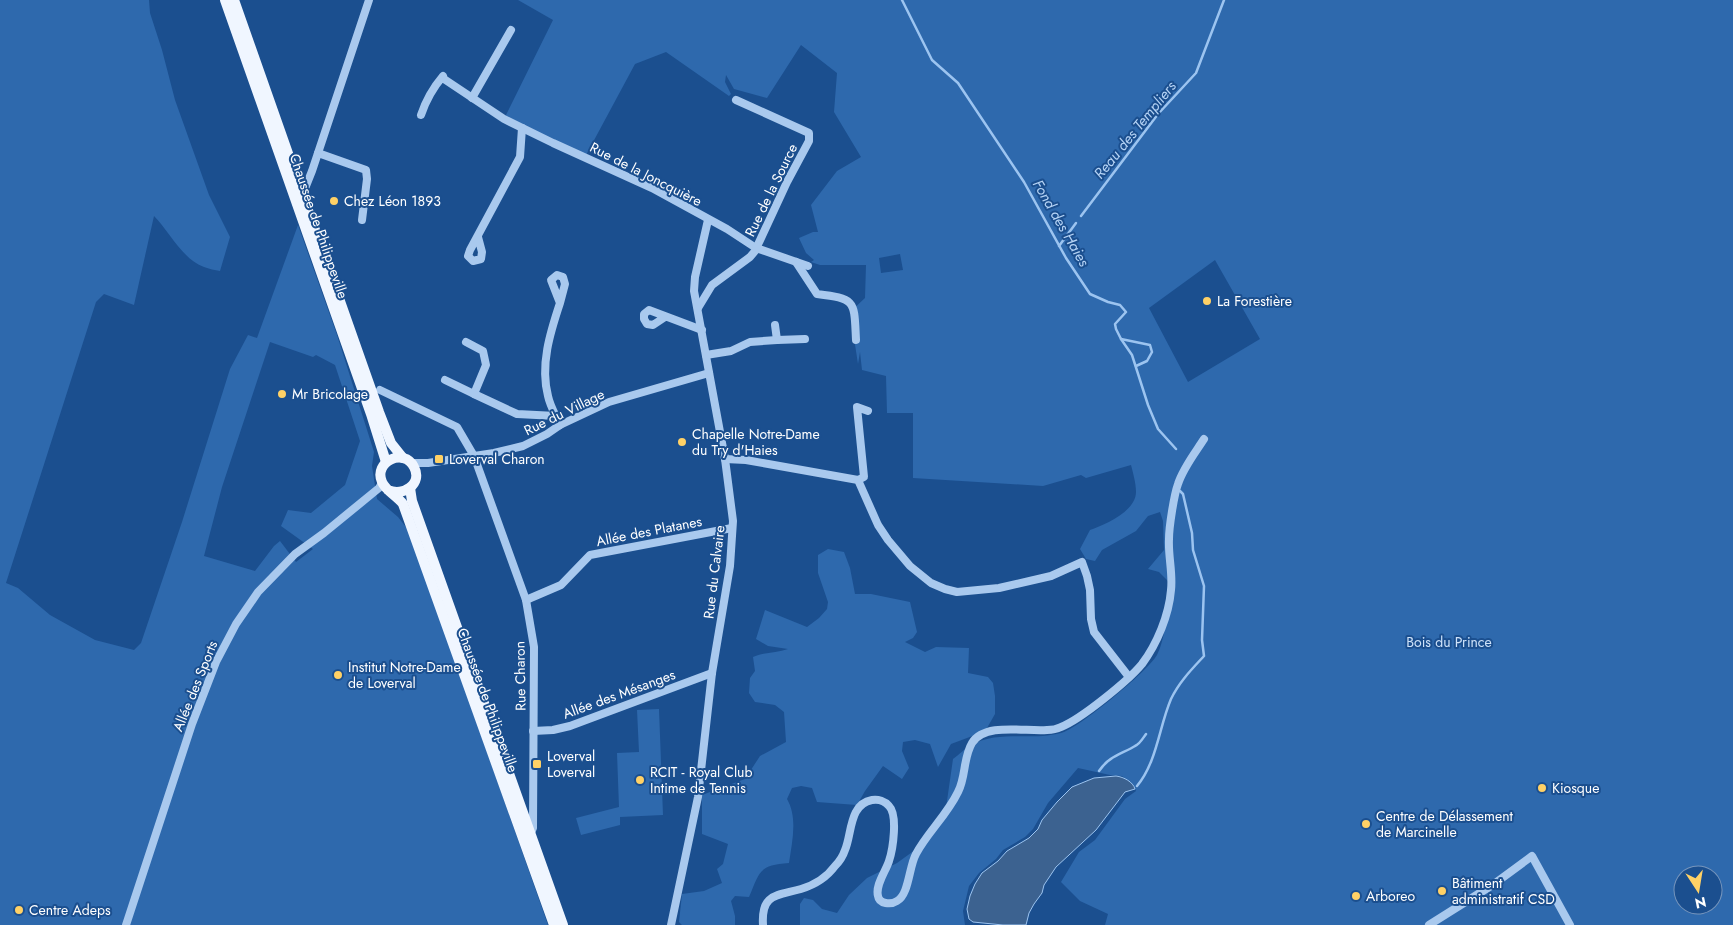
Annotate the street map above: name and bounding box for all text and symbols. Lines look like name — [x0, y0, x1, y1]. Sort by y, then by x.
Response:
water label: Reau des Templiers — [1089, 76, 1181, 184]
street label: Rue de la Joncquière — [587, 137, 705, 211]
street label: Rue de la Source — [740, 140, 802, 240]
street label: Chaussée de Philippeville — [285, 151, 353, 301]
water label: Fond des Haies — [1027, 175, 1095, 271]
place label: Chez Léon 1893 — [344, 191, 441, 211]
marker: Chez Léon 1893 — [328, 195, 340, 207]
place label: La Forestière — [1217, 291, 1292, 311]
marker: La Forestière — [1201, 295, 1213, 307]
place label: Mr Bricolage — [292, 384, 368, 404]
street label: Rue du Village — [520, 384, 608, 440]
marker: Mr Bricolage — [276, 388, 288, 400]
place label: Chapelle Notre-Dame du Try d'Haies — [692, 424, 820, 460]
marker: Chapelle Notre-Dame du Try d'Haies — [676, 436, 688, 448]
place label: Loverval Charon — [449, 449, 545, 469]
marker: Loverval Charon — [433, 453, 445, 465]
street label: Allée des Platanes — [594, 511, 704, 551]
street label: Rue du Calvaire — [698, 524, 730, 620]
street label: Chaussée de Philippeville — [453, 625, 523, 775]
park label: Bois du Prince — [1406, 632, 1492, 652]
street label: Allée des Sports — [168, 637, 222, 734]
street label: Rue Charon — [509, 641, 531, 711]
place label: Institut Notre-Dame de Loverval — [348, 657, 461, 693]
street label: Allée des Mésanges — [560, 664, 678, 724]
marker: Institut Notre-Dame de Loverval — [332, 669, 344, 681]
place label: Loverval Loverval — [547, 746, 595, 782]
marker: Loverval Loverval — [531, 758, 543, 770]
place label: RCIT - Royal Club Intime de Tennis — [650, 762, 752, 798]
marker: RCIT - Royal Club Intime de Tennis — [634, 774, 646, 786]
place label: Kiosque — [1552, 778, 1599, 798]
marker: Kiosque — [1536, 782, 1548, 794]
place label: Centre de Délassement de Marcinelle — [1376, 806, 1514, 842]
marker: Centre de Délassement de Marcinelle — [1360, 818, 1372, 830]
north arrow — [1673, 865, 1723, 915]
place label: Bâtiment administratif CSD — [1452, 873, 1555, 909]
marker: Bâtiment administratif CSD — [1436, 885, 1448, 897]
place label: Arboreo — [1366, 886, 1415, 906]
marker: Arboreo — [1350, 890, 1362, 902]
text: N — [1693, 892, 1708, 914]
place label: Centre Adeps — [29, 900, 111, 920]
marker: Centre Adeps — [13, 904, 25, 916]

